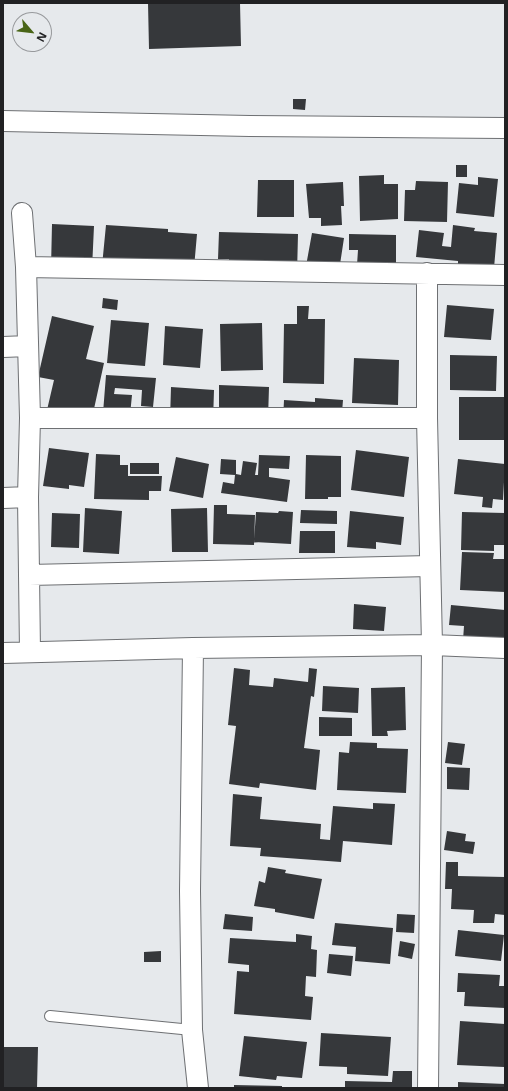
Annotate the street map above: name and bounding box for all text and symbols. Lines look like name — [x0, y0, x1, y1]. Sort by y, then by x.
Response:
north arrow — [12, 12, 52, 52]
text: N — [33, 30, 51, 45]

